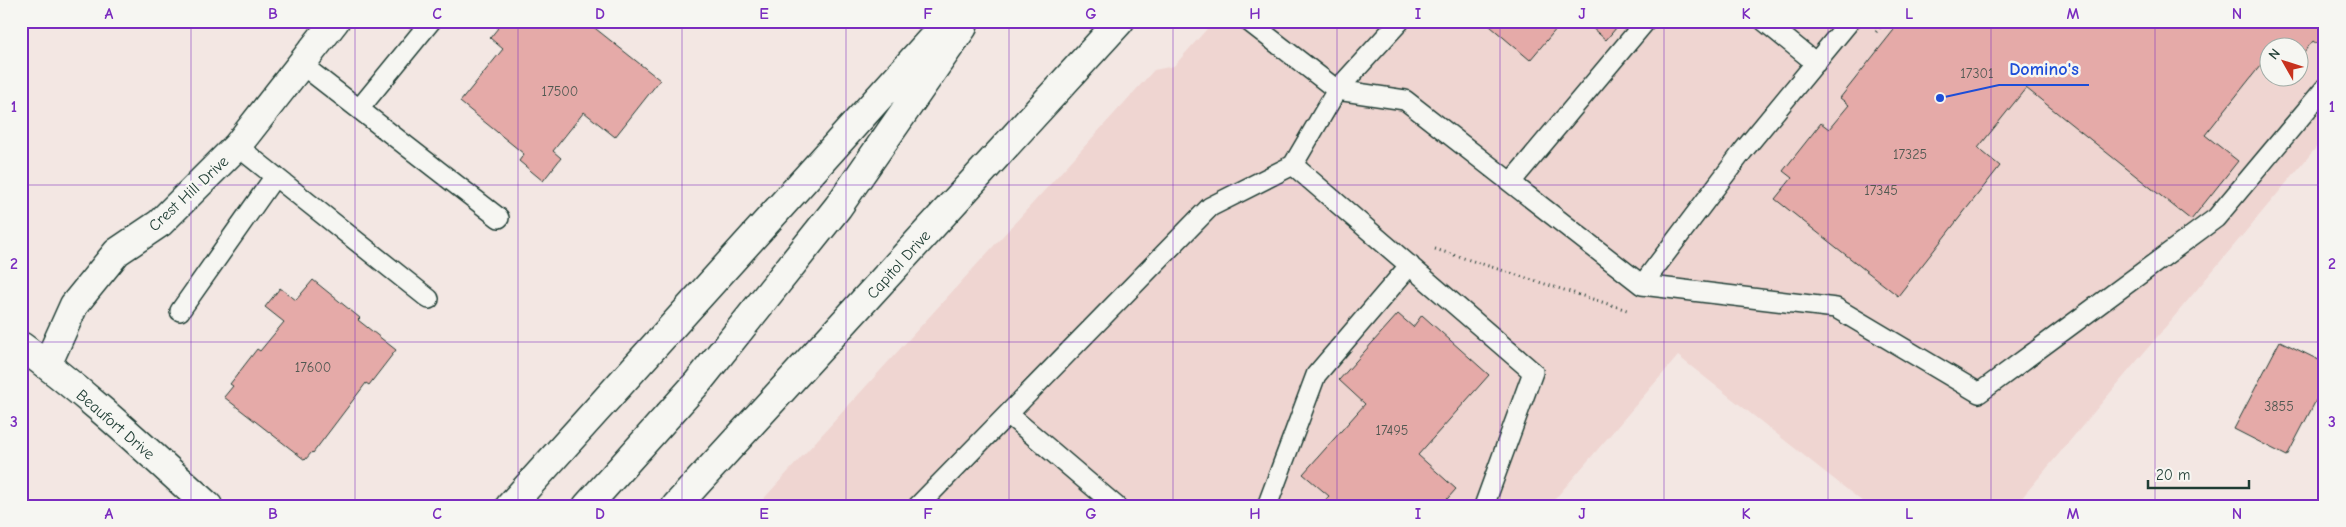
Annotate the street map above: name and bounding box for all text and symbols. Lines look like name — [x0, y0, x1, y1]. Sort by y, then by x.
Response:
text: A — [105, 5, 114, 23]
text: B — [268, 5, 278, 23]
text: C — [432, 5, 442, 23]
text: D — [595, 5, 605, 23]
text: E — [759, 5, 769, 23]
text: F — [923, 5, 933, 23]
text: G — [1085, 5, 1097, 23]
text: H — [1249, 5, 1261, 23]
text: I — [1415, 5, 1421, 23]
text: J — [1578, 5, 1586, 23]
text: K — [1741, 5, 1751, 23]
text: L — [1905, 5, 1913, 23]
text: M — [2067, 5, 2080, 23]
text: N — [2232, 5, 2242, 23]
north arrow — [2258, 38, 2308, 88]
text: N — [2265, 45, 2284, 63]
callout: Domino's — [1999, 52, 2089, 85]
text: Domino's — [2009, 59, 2079, 80]
house number: 17301 — [1960, 65, 1994, 82]
house number: 17500 — [542, 83, 578, 100]
text: 1 — [11, 98, 17, 116]
text: 1 — [2329, 98, 2335, 116]
house number: 17325 — [1893, 146, 1927, 163]
street label: Crest Hill Drive — [145, 152, 232, 235]
house number: 17345 — [1864, 182, 1898, 199]
street label: Capitol Drive — [863, 227, 934, 303]
text: 2 — [10, 255, 18, 273]
text: 2 — [2328, 255, 2336, 273]
house number: 17600 — [295, 359, 331, 376]
street label: Beaufort Drive — [73, 386, 158, 464]
house number: 3855 — [2264, 398, 2294, 415]
text: 3 — [10, 413, 18, 431]
text: 3 — [2328, 413, 2336, 431]
house number: 17495 — [1376, 422, 1408, 439]
scale bar — [2148, 457, 2250, 489]
text: 20 m — [2156, 466, 2190, 484]
text: A — [105, 505, 114, 523]
text: B — [268, 505, 278, 523]
text: C — [432, 505, 442, 523]
text: D — [595, 505, 605, 523]
text: E — [759, 505, 769, 523]
text: F — [923, 505, 933, 523]
text: G — [1085, 505, 1097, 523]
text: H — [1249, 505, 1261, 523]
text: I — [1415, 505, 1421, 523]
text: J — [1578, 505, 1586, 523]
text: K — [1741, 505, 1751, 523]
text: L — [1905, 505, 1913, 523]
text: M — [2067, 505, 2080, 523]
text: N — [2232, 505, 2242, 523]

